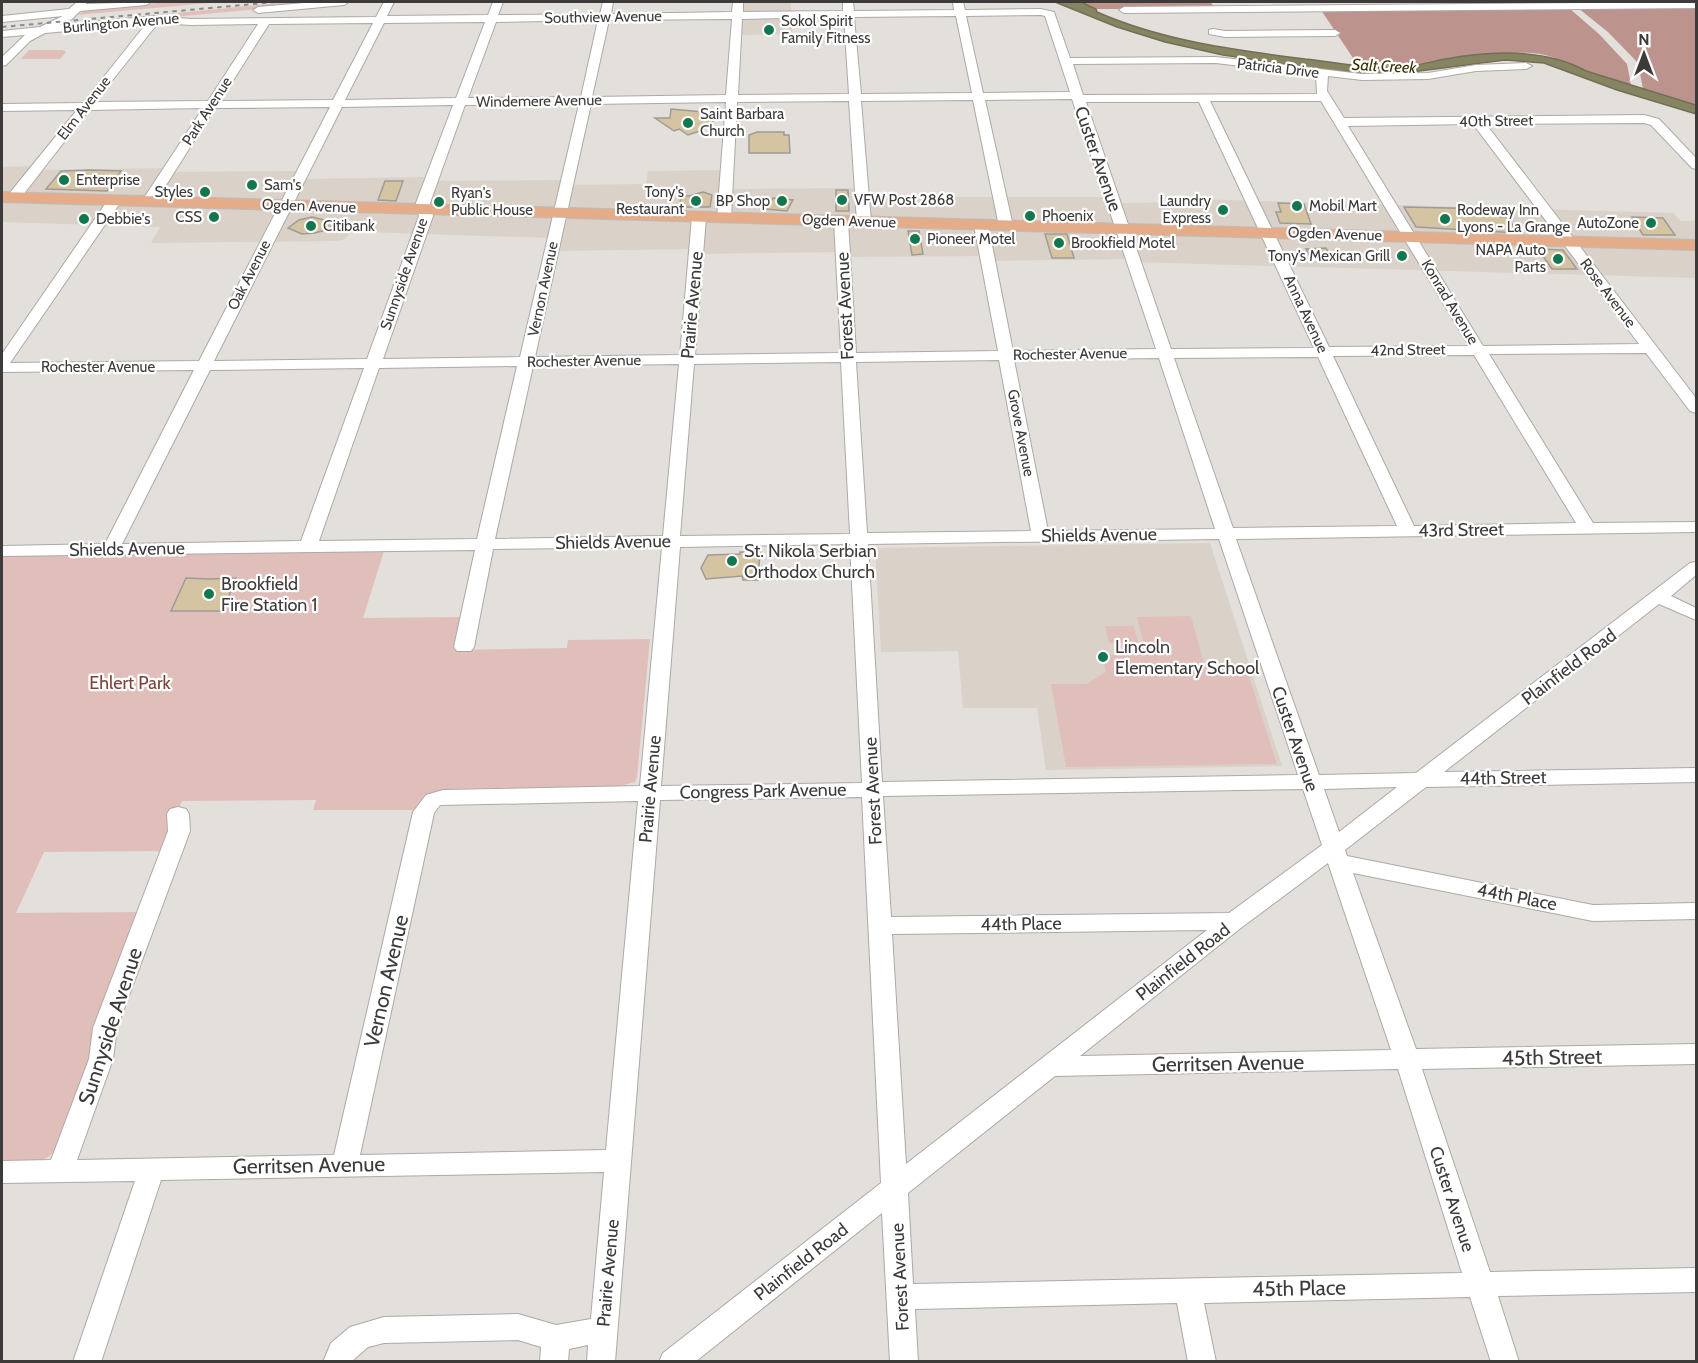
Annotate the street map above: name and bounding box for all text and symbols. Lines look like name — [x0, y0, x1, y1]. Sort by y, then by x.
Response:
street label: Southview Avenue — [544, 7, 662, 27]
street label: Burlington Avenue — [62, 9, 180, 37]
place label: Sokol Spirit Family Fitness — [781, 12, 870, 47]
marker: Sokol Spirit Family Fitness — [762, 23, 776, 37]
north arrow — [1614, 24, 1674, 84]
text: N — [1638, 30, 1650, 49]
street label: Patricia Drive — [1236, 54, 1320, 82]
water label: Salt Creek — [1351, 55, 1418, 77]
street label: Elm Avenue — [54, 72, 115, 143]
street label: Park Avenue — [178, 73, 236, 149]
street label: Windemere Avenue — [476, 91, 602, 111]
street label: Custer Avenue — [1070, 104, 1126, 214]
place label: Saint Barbara Church — [700, 105, 785, 140]
street label: 40th Street — [1459, 111, 1533, 131]
marker: Saint Barbara Church — [681, 116, 695, 130]
place label: Enterprise — [76, 171, 140, 189]
marker: Enterprise — [57, 173, 71, 187]
place label: Sam's — [264, 176, 301, 194]
marker: Sam's — [245, 178, 259, 192]
place label: Styles — [154, 183, 193, 201]
place label: Tony's Restaurant — [616, 183, 684, 218]
place label: Ryan's Public House — [451, 184, 533, 219]
marker: Styles — [198, 185, 212, 199]
place label: VFW Post 2868 — [854, 191, 954, 209]
place label: BP Shop — [716, 192, 770, 210]
place label: Laundry Express — [1159, 192, 1211, 227]
marker: VFW Post 2868 — [835, 193, 849, 207]
marker: Tony's Restaurant — [689, 194, 703, 208]
marker: BP Shop — [775, 194, 789, 208]
street label: Ogden Avenue — [262, 195, 357, 217]
marker: Ryan's Public House — [432, 195, 446, 209]
place label: Mobil Mart — [1309, 197, 1377, 215]
marker: Mobil Mart — [1290, 199, 1304, 213]
place label: Rodeway Inn Lyons - La Grange — [1457, 201, 1571, 236]
marker: Laundry Express — [1216, 203, 1230, 217]
place label: Phoenix — [1042, 207, 1093, 225]
place label: CSS — [175, 208, 202, 226]
marker: Phoenix — [1023, 209, 1037, 223]
place label: Debbie's — [96, 210, 150, 228]
marker: CSS — [207, 210, 221, 224]
street label: Ogden Avenue — [802, 210, 897, 232]
marker: Debbie's — [77, 212, 91, 226]
marker: Rodeway Inn Lyons - La Grange — [1438, 212, 1452, 226]
place label: AutoZone — [1577, 214, 1639, 232]
street label: Sunnyside Avenue — [376, 215, 432, 332]
marker: AutoZone — [1644, 216, 1658, 230]
place label: Citibank — [323, 217, 375, 235]
marker: Citibank — [304, 219, 318, 233]
street label: Ogden Avenue — [1288, 223, 1383, 245]
place label: Pioneer Motel — [927, 230, 1016, 248]
marker: Pioneer Motel — [908, 232, 922, 246]
place label: Brookfield Motel — [1071, 234, 1175, 252]
marker: Brookfield Motel — [1052, 236, 1066, 250]
street label: Oak Avenue — [224, 237, 274, 313]
street label: Vernon Avenue — [524, 240, 562, 338]
place label: NAPA Auto Parts — [1475, 241, 1546, 276]
place label: Tony’s Mexican Grill — [1268, 247, 1390, 265]
marker: Tony’s Mexican Grill — [1395, 249, 1409, 263]
street label: Prairie Avenue — [676, 250, 708, 360]
street label: Forest Avenue — [831, 252, 859, 360]
marker: NAPA Auto Parts — [1551, 252, 1565, 266]
street label: Rose Avenue — [1576, 255, 1640, 331]
street label: Konrad Avenue — [1418, 256, 1483, 348]
street label: Anna Avenue — [1280, 272, 1332, 356]
street label: 42nd Street — [1370, 340, 1446, 360]
street label: Rochester Avenue — [1013, 344, 1128, 364]
street label: Rochester Avenue — [527, 351, 642, 371]
street label: Rochester Avenue — [41, 358, 155, 376]
street label: Grove Avenue — [1004, 388, 1038, 478]
street label: 43rd Street — [1418, 518, 1504, 542]
street label: Shields Avenue — [1041, 523, 1157, 547]
street label: Shields Avenue — [555, 530, 671, 554]
street label: Shields Avenue — [69, 537, 185, 561]
place label: St. Nikola Serbian Orthodox Church — [744, 540, 877, 583]
marker: St. Nikola Serbian Orthodox Church — [725, 554, 739, 568]
place label: Brookfield Fire Station 1 — [221, 573, 317, 616]
marker: Brookfield Fire Station 1 — [202, 587, 216, 601]
street label: Plainfield Road — [1517, 624, 1621, 710]
place label: Lincoln Elementary School — [1115, 636, 1260, 679]
marker: Lincoln Elementary School — [1096, 650, 1110, 664]
park label: Ehlert Park — [89, 672, 172, 694]
street label: Custer Avenue — [1267, 684, 1323, 794]
street label: Prairie Avenue — [634, 734, 666, 844]
street label: Forest Avenue — [859, 737, 887, 845]
street label: 44th Street — [1459, 766, 1547, 790]
street label: Congress Park Avenue — [679, 779, 847, 803]
street label: 44th Place — [1475, 878, 1559, 916]
street label: Vernon Avenue — [359, 912, 413, 1050]
street label: 44th Place — [980, 912, 1062, 936]
street label: Plainfield Road — [1132, 919, 1234, 1005]
street label: Sunnyside Avenue — [73, 944, 147, 1108]
street label: 45th Street — [1501, 1044, 1603, 1070]
street label: Gerritsen Avenue — [1152, 1049, 1304, 1077]
street label: Custer Avenue — [1425, 1143, 1479, 1255]
street label: Gerritsen Avenue — [233, 1151, 385, 1179]
street label: Prairie Avenue — [592, 1218, 624, 1328]
street label: Plainfield Road — [750, 1219, 852, 1305]
street label: Forest Avenue — [886, 1223, 914, 1331]
street label: 45th Place — [1252, 1275, 1346, 1301]

